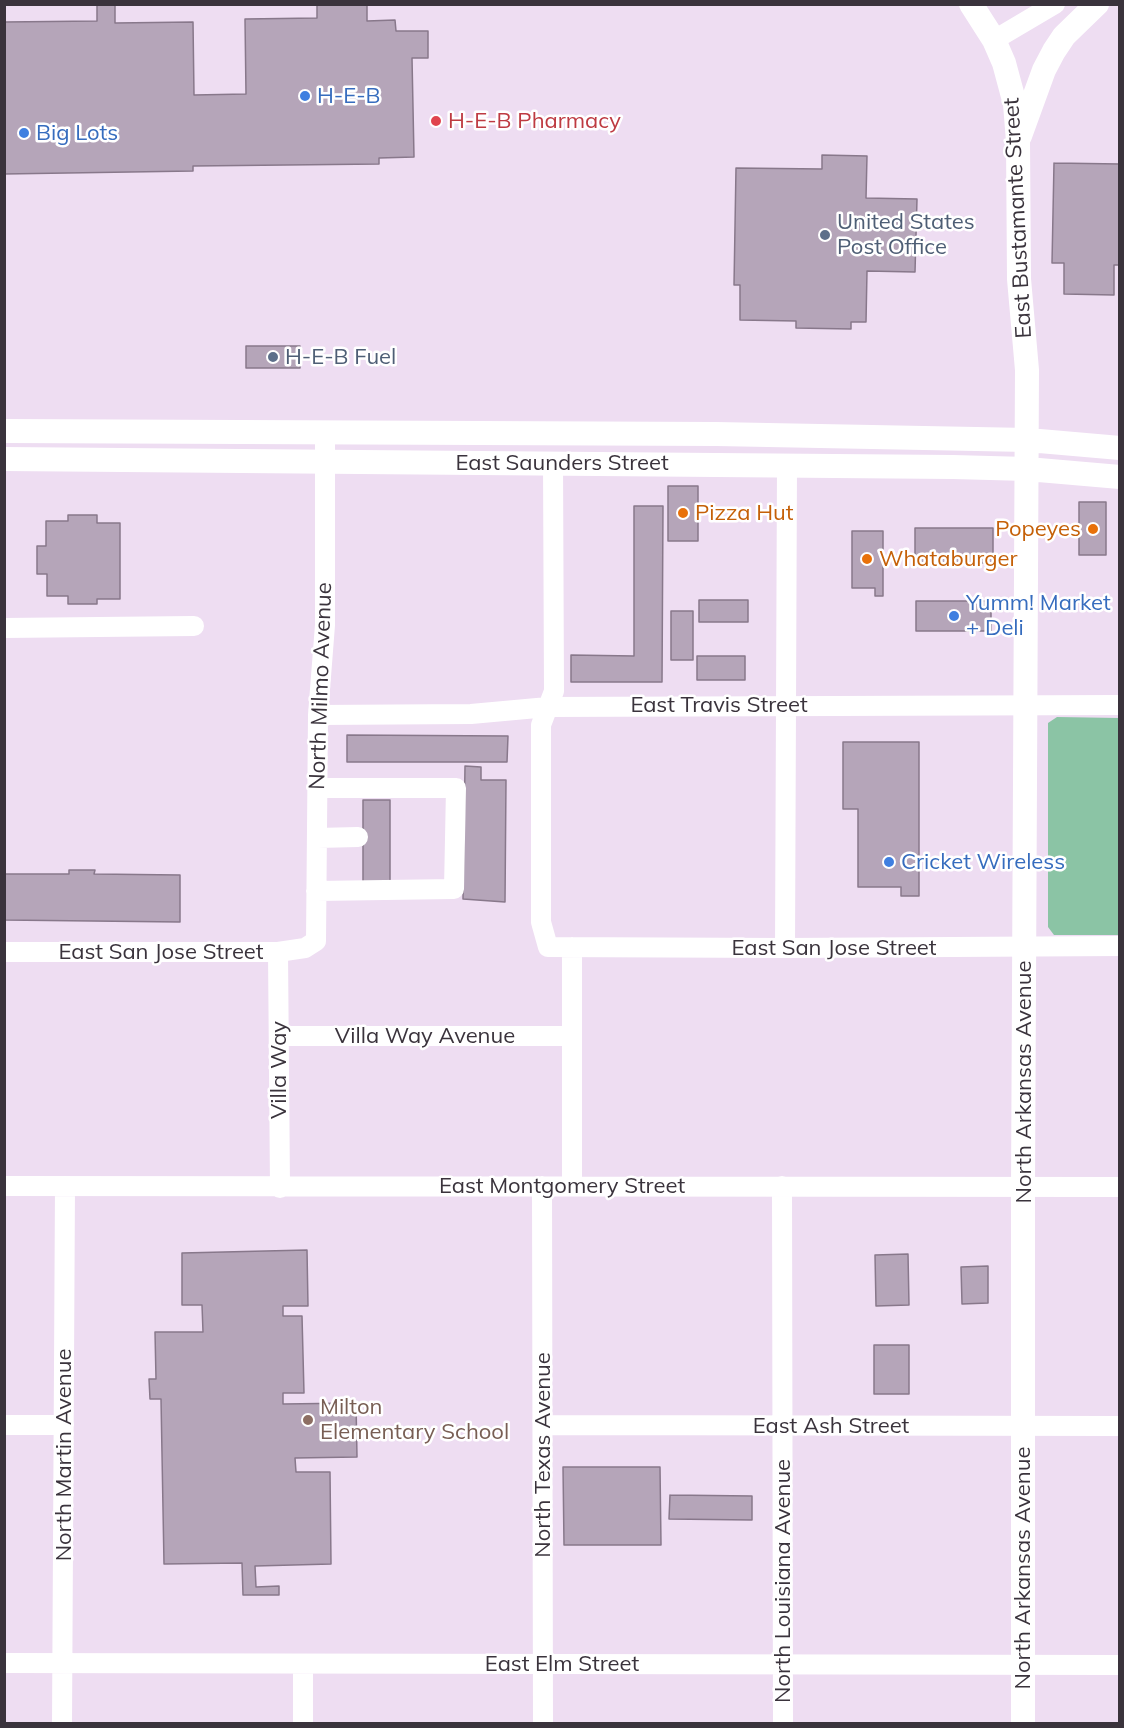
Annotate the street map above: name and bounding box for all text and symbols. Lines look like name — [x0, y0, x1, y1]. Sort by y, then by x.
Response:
place label: H-E-B — [317, 83, 381, 109]
marker: H-E-B — [298, 89, 312, 103]
street label: East Bustamante Street — [999, 97, 1037, 339]
place label: H-E-B Pharmacy — [448, 108, 621, 134]
marker: H-E-B Pharmacy — [429, 114, 443, 128]
place label: Big Lots — [36, 120, 118, 146]
marker: Big Lots — [17, 126, 31, 140]
place label: United States Post Office — [837, 209, 975, 260]
marker: United States Post Office — [818, 228, 832, 242]
place label: H-E-B Fuel — [285, 344, 396, 370]
marker: H-E-B Fuel — [266, 350, 280, 364]
street label: East Saunders Street — [455, 450, 669, 476]
place label: Pizza Hut — [695, 500, 793, 526]
marker: Pizza Hut — [676, 506, 690, 520]
place label: Popeyes — [995, 516, 1081, 542]
marker: Popeyes — [1086, 522, 1100, 536]
place label: Whataburger — [879, 546, 1017, 572]
marker: Whataburger — [860, 552, 874, 566]
street label: North Milmo Avenue — [304, 582, 338, 790]
place label: Yumm! Market + Deli — [966, 590, 1111, 642]
marker: Yumm! Market + Deli — [947, 609, 961, 623]
street label: East Travis Street — [630, 692, 808, 718]
place label: Cricket Wireless — [901, 849, 1065, 875]
marker: Cricket Wireless — [882, 855, 896, 869]
street label: East San Jose Street — [731, 935, 937, 961]
street label: East San Jose Street — [58, 939, 264, 965]
street label: North Arkansas Avenue — [1011, 961, 1037, 1203]
street label: Villa Way — [266, 1021, 292, 1119]
street label: Villa Way Avenue — [335, 1023, 515, 1049]
street label: East Montgomery Street — [439, 1173, 685, 1199]
street label: North Martin Avenue — [51, 1349, 77, 1561]
street label: North Texas Avenue — [530, 1352, 556, 1558]
place label: Milton Elementary School — [320, 1394, 509, 1446]
marker: Milton Elementary School — [301, 1413, 315, 1427]
street label: East Ash Street — [753, 1413, 909, 1439]
street label: North Arkansas Avenue — [1010, 1447, 1036, 1689]
street label: North Louisiana Avenue — [770, 1459, 796, 1703]
street label: East Elm Street — [485, 1651, 639, 1677]

